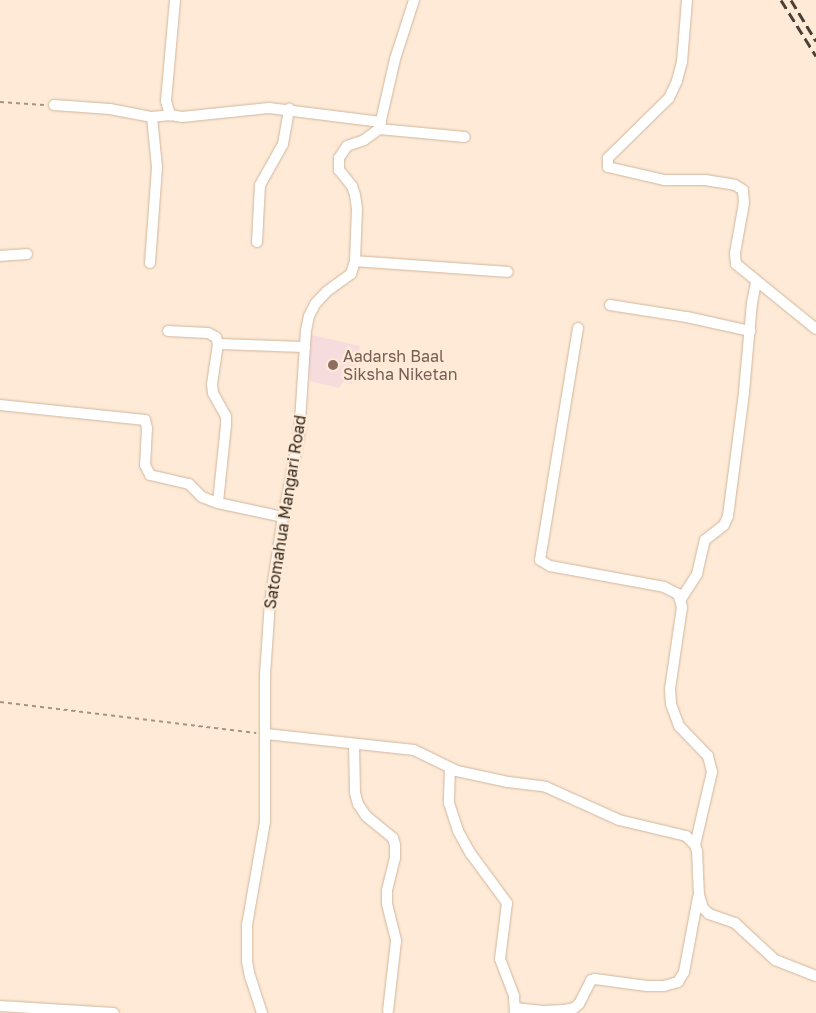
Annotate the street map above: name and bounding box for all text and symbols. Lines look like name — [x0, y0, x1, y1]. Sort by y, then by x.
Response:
place label: Aadarsh Baal Siksha Niketan — [343, 346, 458, 384]
marker: Aadarsh Baal Siksha Niketan — [327, 359, 339, 371]
street label: Satomahua Mangari Road — [260, 414, 310, 610]

